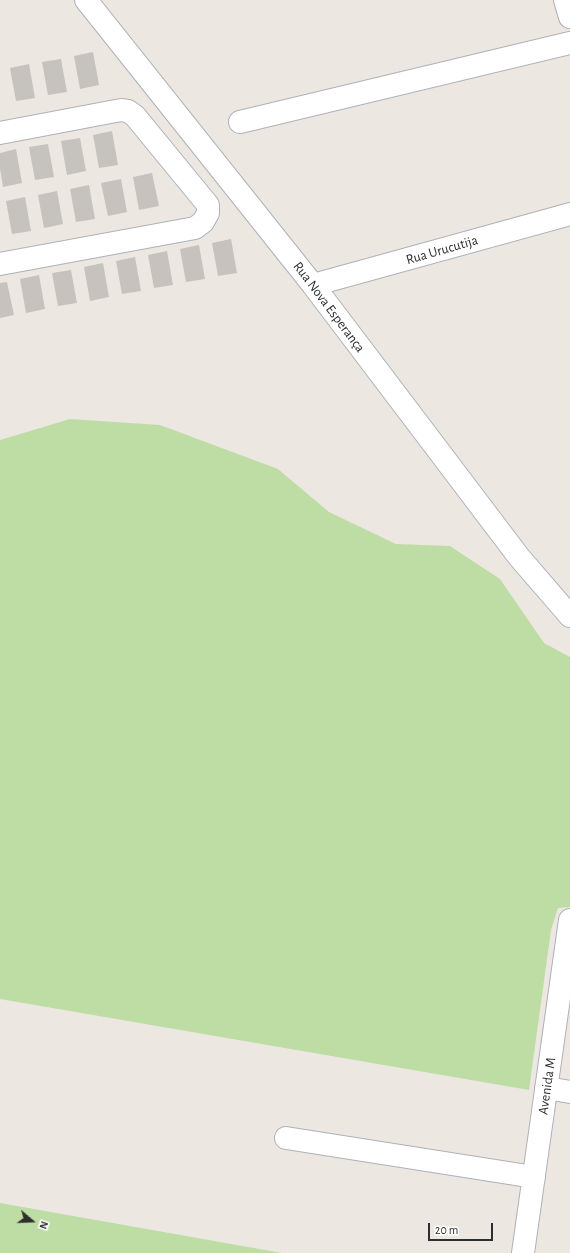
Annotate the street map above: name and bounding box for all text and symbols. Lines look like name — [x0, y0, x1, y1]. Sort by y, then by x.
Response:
street label: Rua Urucutija — [404, 232, 480, 268]
street label: Rua Nova Esperança — [289, 258, 369, 356]
street label: Avenida M — [535, 1056, 559, 1116]
north arrow — [12, 1201, 52, 1241]
scale bar — [430, 1215, 495, 1241]
text: N — [37, 1220, 50, 1230]
text: 20 m — [435, 1224, 458, 1236]

